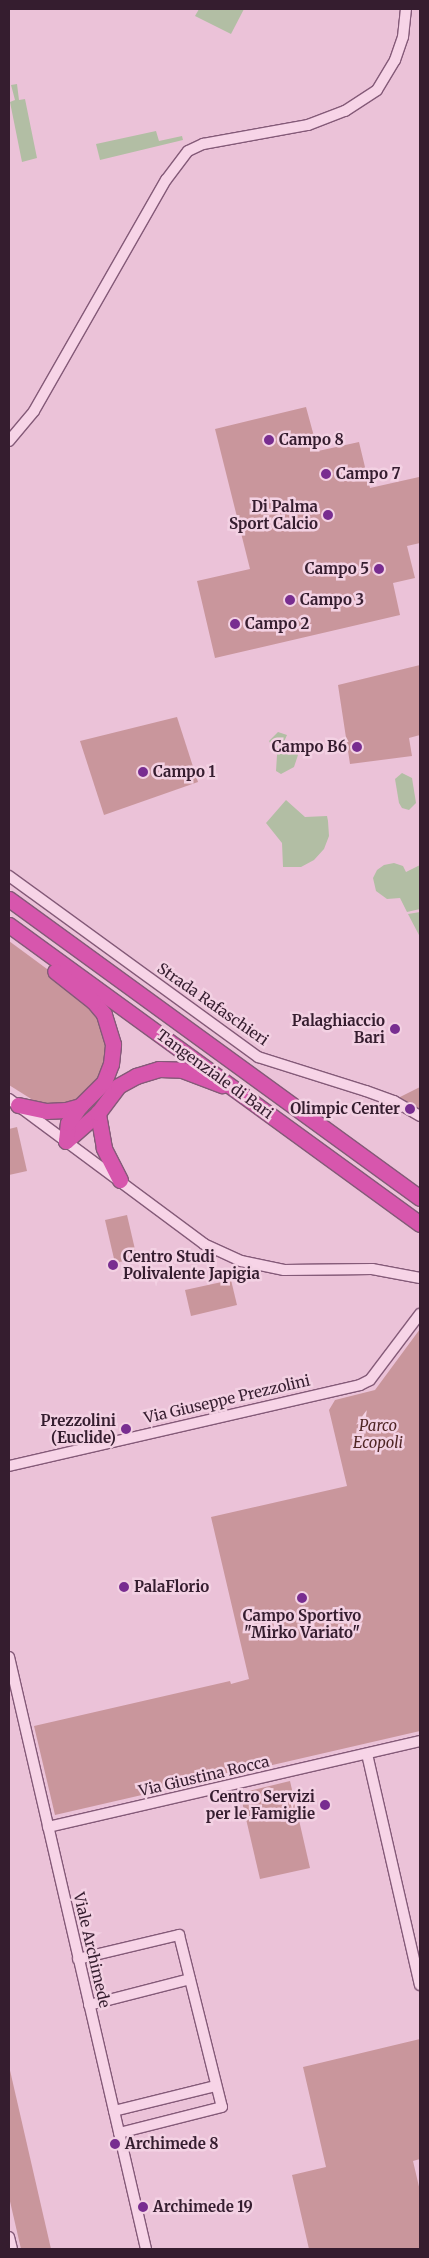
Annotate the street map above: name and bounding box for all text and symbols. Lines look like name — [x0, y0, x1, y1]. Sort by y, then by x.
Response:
place label: Campo 8 — [279, 431, 344, 449]
marker: Campo 8 — [263, 434, 275, 446]
place label: Campo 7 — [336, 465, 400, 483]
marker: Campo 7 — [320, 468, 332, 480]
place label: Di Palma Sport Calcio — [229, 497, 318, 532]
marker: Di Palma Sport Calcio — [322, 509, 334, 521]
place label: Campo 5 — [305, 560, 369, 578]
marker: Campo 5 — [373, 563, 385, 575]
place label: Campo 3 — [300, 591, 364, 609]
marker: Campo 3 — [284, 594, 296, 606]
place label: Campo 2 — [245, 615, 309, 633]
marker: Campo 2 — [229, 618, 241, 630]
place label: Campo B6 — [272, 738, 347, 756]
marker: Campo B6 — [351, 741, 363, 753]
place label: Campo 1 — [153, 763, 215, 781]
marker: Campo 1 — [137, 766, 149, 778]
street label: Strada Rafaschieri — [154, 959, 272, 1049]
place label: Palaghiaccio Bari — [292, 1011, 385, 1046]
marker: Palaghiaccio Bari — [389, 1023, 401, 1035]
street label: Tangenziale di Bari — [153, 1026, 277, 1122]
place label: Olimpic Center — [290, 1100, 400, 1118]
marker: Olimpic Center — [404, 1103, 416, 1115]
place label: Centro Studi Polivalente Japigia — [123, 1247, 260, 1282]
marker: Centro Studi Polivalente Japigia — [107, 1259, 119, 1271]
street label: Via Giuseppe Prezzolini — [142, 1371, 312, 1427]
place label: Prezzolini (Euclide) — [41, 1411, 116, 1446]
park label: Parco Ecopoli — [353, 1416, 403, 1451]
marker: Prezzolini (Euclide) — [120, 1423, 132, 1435]
place label: PalaFlorio — [134, 1578, 209, 1596]
marker: PalaFlorio — [118, 1581, 130, 1593]
marker: Campo Sportivo "Mirko Variato" — [296, 1592, 308, 1604]
place label: Campo Sportivo "Mirko Variato" — [243, 1606, 361, 1641]
street label: Via Giustina Rocca — [137, 1752, 271, 1800]
place label: Centro Servizi per le Famiglie — [206, 1787, 315, 1822]
marker: Centro Servizi per le Famiglie — [319, 1799, 331, 1811]
street label: Viale Archimede — [70, 1891, 114, 2009]
place label: Archimede 8 — [125, 2135, 219, 2153]
marker: Archimede 8 — [109, 2138, 121, 2150]
place label: Archimede 19 — [153, 2198, 253, 2216]
marker: Archimede 19 — [137, 2201, 149, 2213]

